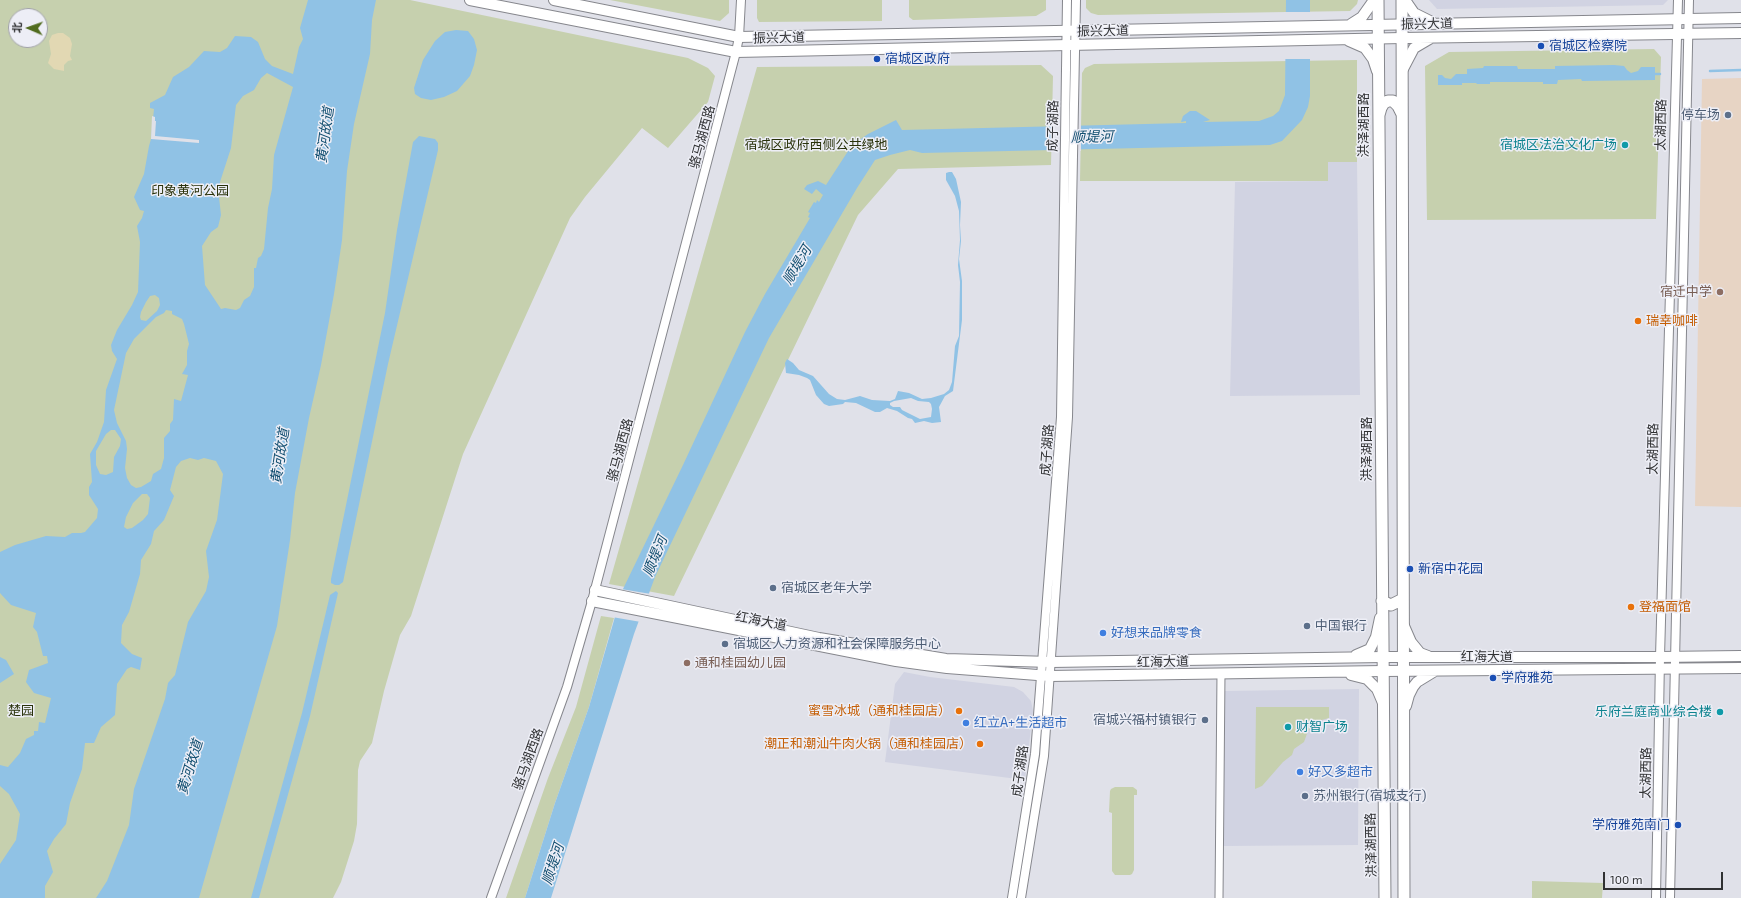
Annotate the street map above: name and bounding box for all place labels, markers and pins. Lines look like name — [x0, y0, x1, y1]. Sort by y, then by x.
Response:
place label: 宿城区检察院 — [1549, 38, 1627, 54]
marker: 宿城区检察院 — [1536, 41, 1546, 51]
place label: 宿城区政府 — [885, 51, 950, 67]
marker: 宿城区政府 — [872, 54, 882, 64]
place label: 停车场 — [1681, 107, 1720, 123]
marker: 停车场 — [1723, 110, 1733, 120]
place label: 宿城区法治文化广场 — [1500, 137, 1617, 153]
marker: 宿城区法治文化广场 — [1620, 140, 1630, 150]
place label: 宿迁中学 — [1660, 284, 1712, 300]
marker: 宿迁中学 — [1715, 287, 1725, 297]
place label: 瑞幸咖啡 — [1646, 313, 1698, 329]
marker: 瑞幸咖啡 — [1633, 316, 1643, 326]
place label: 新宿中花园 — [1418, 561, 1483, 577]
marker: 新宿中花园 — [1405, 564, 1415, 574]
place label: 宿城区老年大学 — [781, 580, 872, 596]
marker: 宿城区老年大学 — [768, 583, 778, 593]
place label: 登福面馆 — [1639, 599, 1691, 615]
marker: 登福面馆 — [1626, 602, 1636, 612]
place label: 中国银行 — [1315, 618, 1367, 634]
marker: 中国银行 — [1302, 621, 1312, 631]
place label: 好想来品牌零食 — [1111, 625, 1202, 641]
marker: 好想来品牌零食 — [1098, 628, 1108, 638]
place label: 宿城区人力资源和社会保障服务中心 — [733, 636, 941, 652]
marker: 宿城区人力资源和社会保障服务中心 — [720, 639, 730, 649]
place label: 通和桂园幼儿园 — [695, 655, 786, 671]
marker: 通和桂园幼儿园 — [682, 658, 692, 668]
place label: 学府雅苑 — [1501, 670, 1553, 686]
marker: 学府雅苑 — [1488, 673, 1498, 683]
place label: 蜜雪冰城（通和桂园店） — [808, 703, 951, 719]
place label: 乐府兰庭商业综合楼 — [1595, 704, 1712, 720]
marker: 蜜雪冰城（通和桂园店） — [954, 706, 964, 716]
marker: 乐府兰庭商业综合楼 — [1715, 707, 1725, 717]
place label: 宿城兴福村镇银行 — [1093, 712, 1197, 728]
place label: 红立A+生活超市 — [974, 715, 1067, 731]
marker: 宿城兴福村镇银行 — [1200, 715, 1210, 725]
marker: 红立A+生活超市 — [961, 718, 971, 728]
place label: 财智广场 — [1296, 719, 1348, 735]
marker: 财智广场 — [1283, 722, 1293, 732]
place label: 潮正和潮汕牛肉火锅（通和桂园店） — [764, 736, 972, 752]
marker: 潮正和潮汕牛肉火锅（通和桂园店） — [975, 739, 985, 749]
place label: 好又多超市 — [1308, 764, 1373, 780]
marker: 好又多超市 — [1295, 767, 1305, 777]
place label: 苏州银行(宿城支行) — [1313, 788, 1426, 804]
marker: 苏州银行(宿城支行) — [1300, 791, 1310, 801]
place label: 学府雅苑南门 — [1592, 817, 1670, 833]
marker: 学府雅苑南门 — [1673, 820, 1683, 830]

